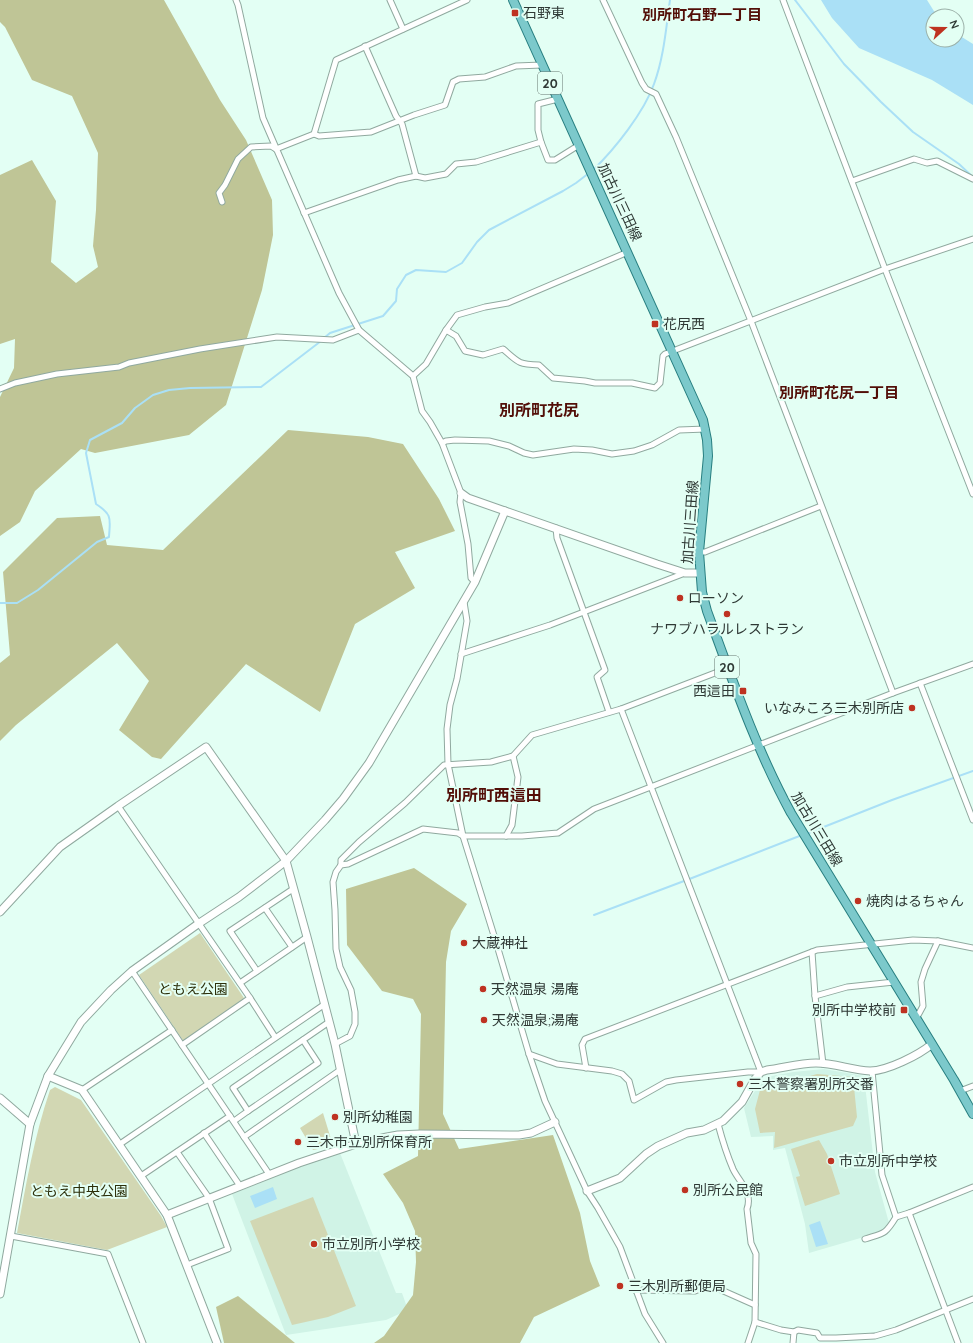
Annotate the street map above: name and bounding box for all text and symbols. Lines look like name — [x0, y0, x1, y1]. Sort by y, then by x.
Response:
place label: 石野東 — [523, 4, 565, 22]
district label: 別所町石野一丁目 — [642, 5, 762, 24]
marker: 石野東 — [510, 8, 520, 18]
north arrow — [925, 8, 965, 48]
text: N — [946, 18, 962, 31]
road number: 20 — [538, 72, 562, 94]
street label: 加古川三田線 — [594, 160, 646, 244]
place label: 花尻西 — [663, 315, 705, 333]
marker: 花尻西 — [650, 319, 660, 329]
district label: 別所町花尻一丁目 — [779, 383, 899, 402]
district label: 別所町花尻 — [499, 400, 579, 420]
street label: 加古川三田線 — [678, 479, 702, 565]
place label: ローソン — [688, 589, 744, 607]
marker: ローソン — [675, 593, 685, 603]
marker: ナワブハラルレストラン — [722, 609, 732, 619]
place label: ナワブハラルレストラン — [650, 620, 804, 638]
road number: 20 — [715, 656, 739, 678]
place label: 西這田 — [693, 682, 735, 700]
marker: 西這田 — [738, 686, 748, 696]
place label: いなみころ三木別所店 — [764, 699, 904, 717]
marker: いなみころ三木別所店 — [907, 703, 917, 713]
district label: 別所町西這田 — [446, 785, 542, 805]
street label: 加古川三田線 — [788, 788, 846, 870]
place label: 焼肉はるちゃん — [866, 892, 964, 910]
marker: 焼肉はるちゃん — [853, 896, 863, 906]
place label: 大蔵神社 — [472, 934, 528, 952]
marker: 大蔵神社 — [459, 938, 469, 948]
park label: ともえ公園 — [158, 980, 228, 998]
place label: 天然温泉 湯庵 — [491, 980, 579, 998]
marker: 天然温泉 湯庵 — [478, 984, 488, 994]
place label: 別所中学校前 — [812, 1001, 896, 1019]
marker: 別所中学校前 — [899, 1005, 909, 1015]
place label: 天然温泉;湯庵 — [492, 1011, 579, 1029]
marker: 天然温泉;湯庵 — [479, 1015, 489, 1025]
place label: 三木警察署別所交番 — [748, 1075, 874, 1093]
marker: 三木警察署別所交番 — [735, 1079, 745, 1089]
place label: 別所幼稚園 — [343, 1108, 413, 1126]
marker: 別所幼稚園 — [330, 1112, 340, 1122]
place label: 三木市立別所保育所 — [306, 1133, 432, 1151]
marker: 三木市立別所保育所 — [293, 1137, 303, 1147]
place label: 市立別所中学校 — [839, 1152, 937, 1170]
marker: 市立別所中学校 — [826, 1156, 836, 1166]
place label: 別所公民館 — [693, 1181, 763, 1199]
park label: ともえ中央公園 — [30, 1182, 128, 1200]
marker: 別所公民館 — [680, 1185, 690, 1195]
place label: 市立別所小学校 — [322, 1235, 420, 1253]
marker: 市立別所小学校 — [309, 1239, 319, 1249]
place label: 三木別所郵便局 — [628, 1277, 726, 1295]
marker: 三木別所郵便局 — [615, 1281, 625, 1291]

